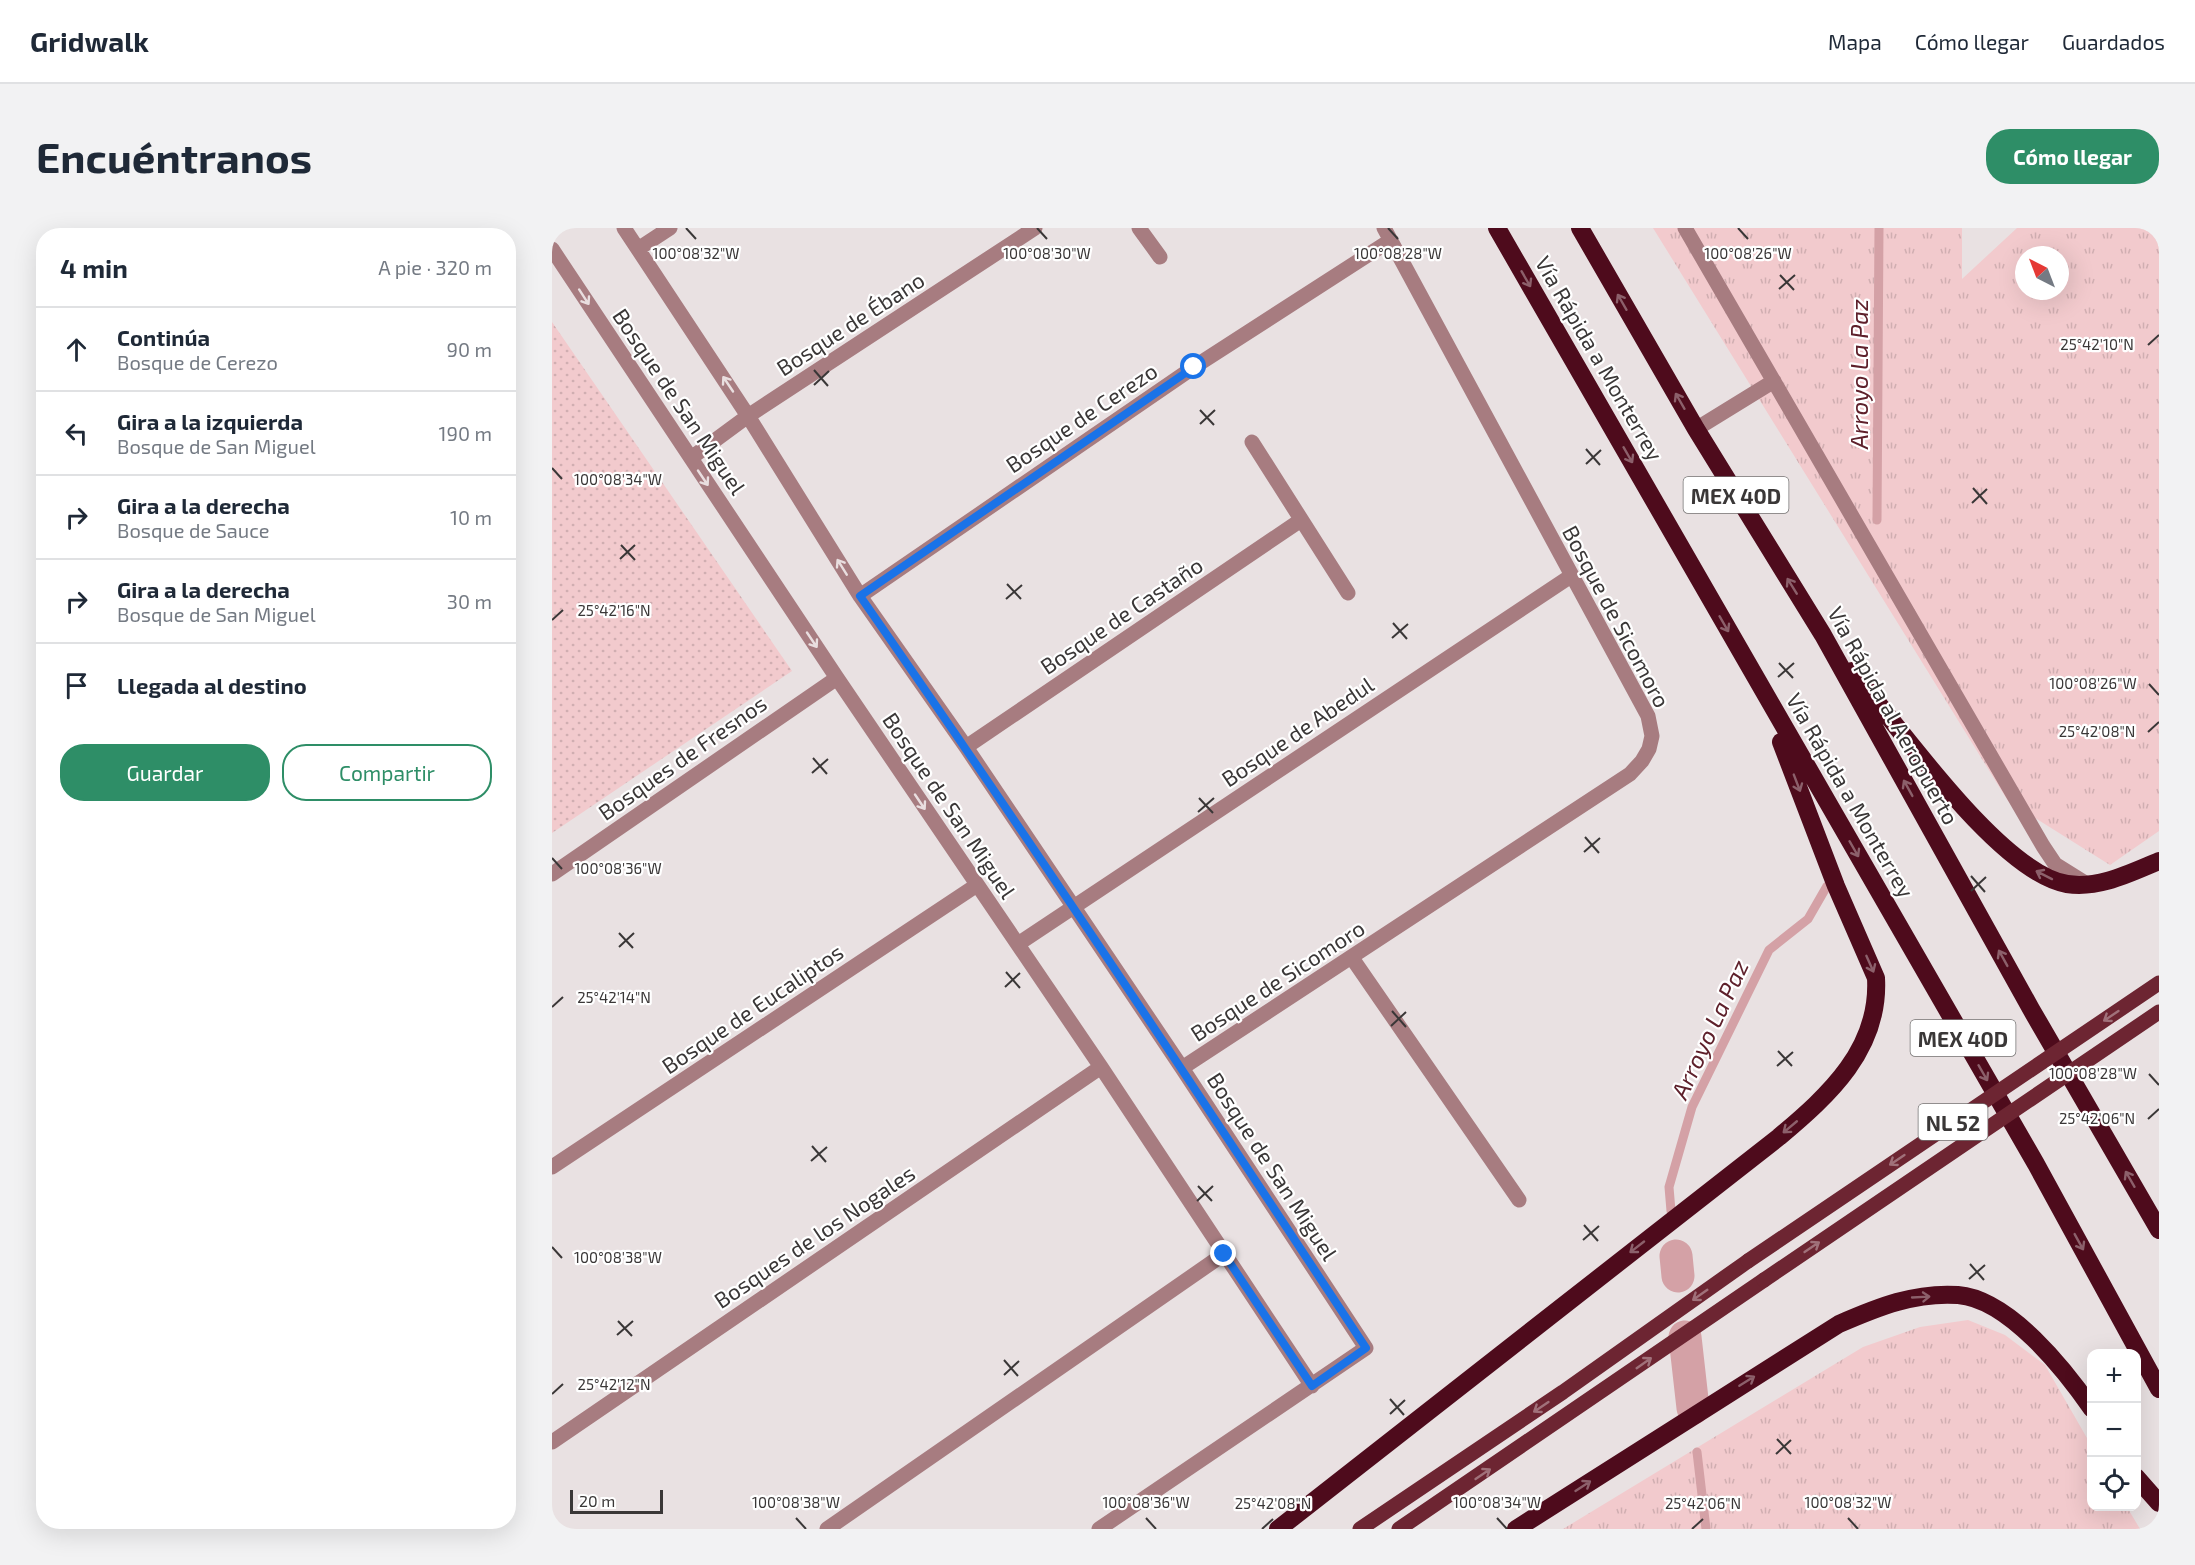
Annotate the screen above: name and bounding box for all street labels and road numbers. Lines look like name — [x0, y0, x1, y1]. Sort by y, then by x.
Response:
street label: Vía Rápida a Monterrey — [1531, 251, 1669, 465]
street label: Bosque de Ébano — [771, 266, 929, 380]
street label: Bosque de San Miguel — [608, 303, 752, 499]
street label: Bosque de Cerezo — [1000, 357, 1162, 477]
road number: MEX 40D — [1684, 477, 1788, 513]
street label: Bosque de Sicomoro — [1558, 521, 1676, 711]
street label: Bosque de Castaño — [1035, 551, 1207, 679]
street label: Vía Rápida al Aeropuerto — [1823, 602, 1965, 828]
street label: Bosque de Abedul — [1216, 670, 1378, 791]
street label: Vía Rápida a Monterrey — [1782, 688, 1920, 902]
street label: Bosques de Fresnos — [593, 689, 771, 825]
street label: Bosque de San Miguel — [878, 707, 1022, 903]
street label: Bosque de Sicomoro — [1185, 914, 1369, 1046]
street label: Bosque de Eucaliptos — [656, 938, 848, 1078]
road number: MEX 40D — [1910, 1020, 2016, 1056]
street label: Bosque de San Miguel — [1203, 1067, 1344, 1265]
road number: NL 52 — [1918, 1104, 1988, 1140]
street label: Bosques de los Nogales — [709, 1159, 919, 1313]

